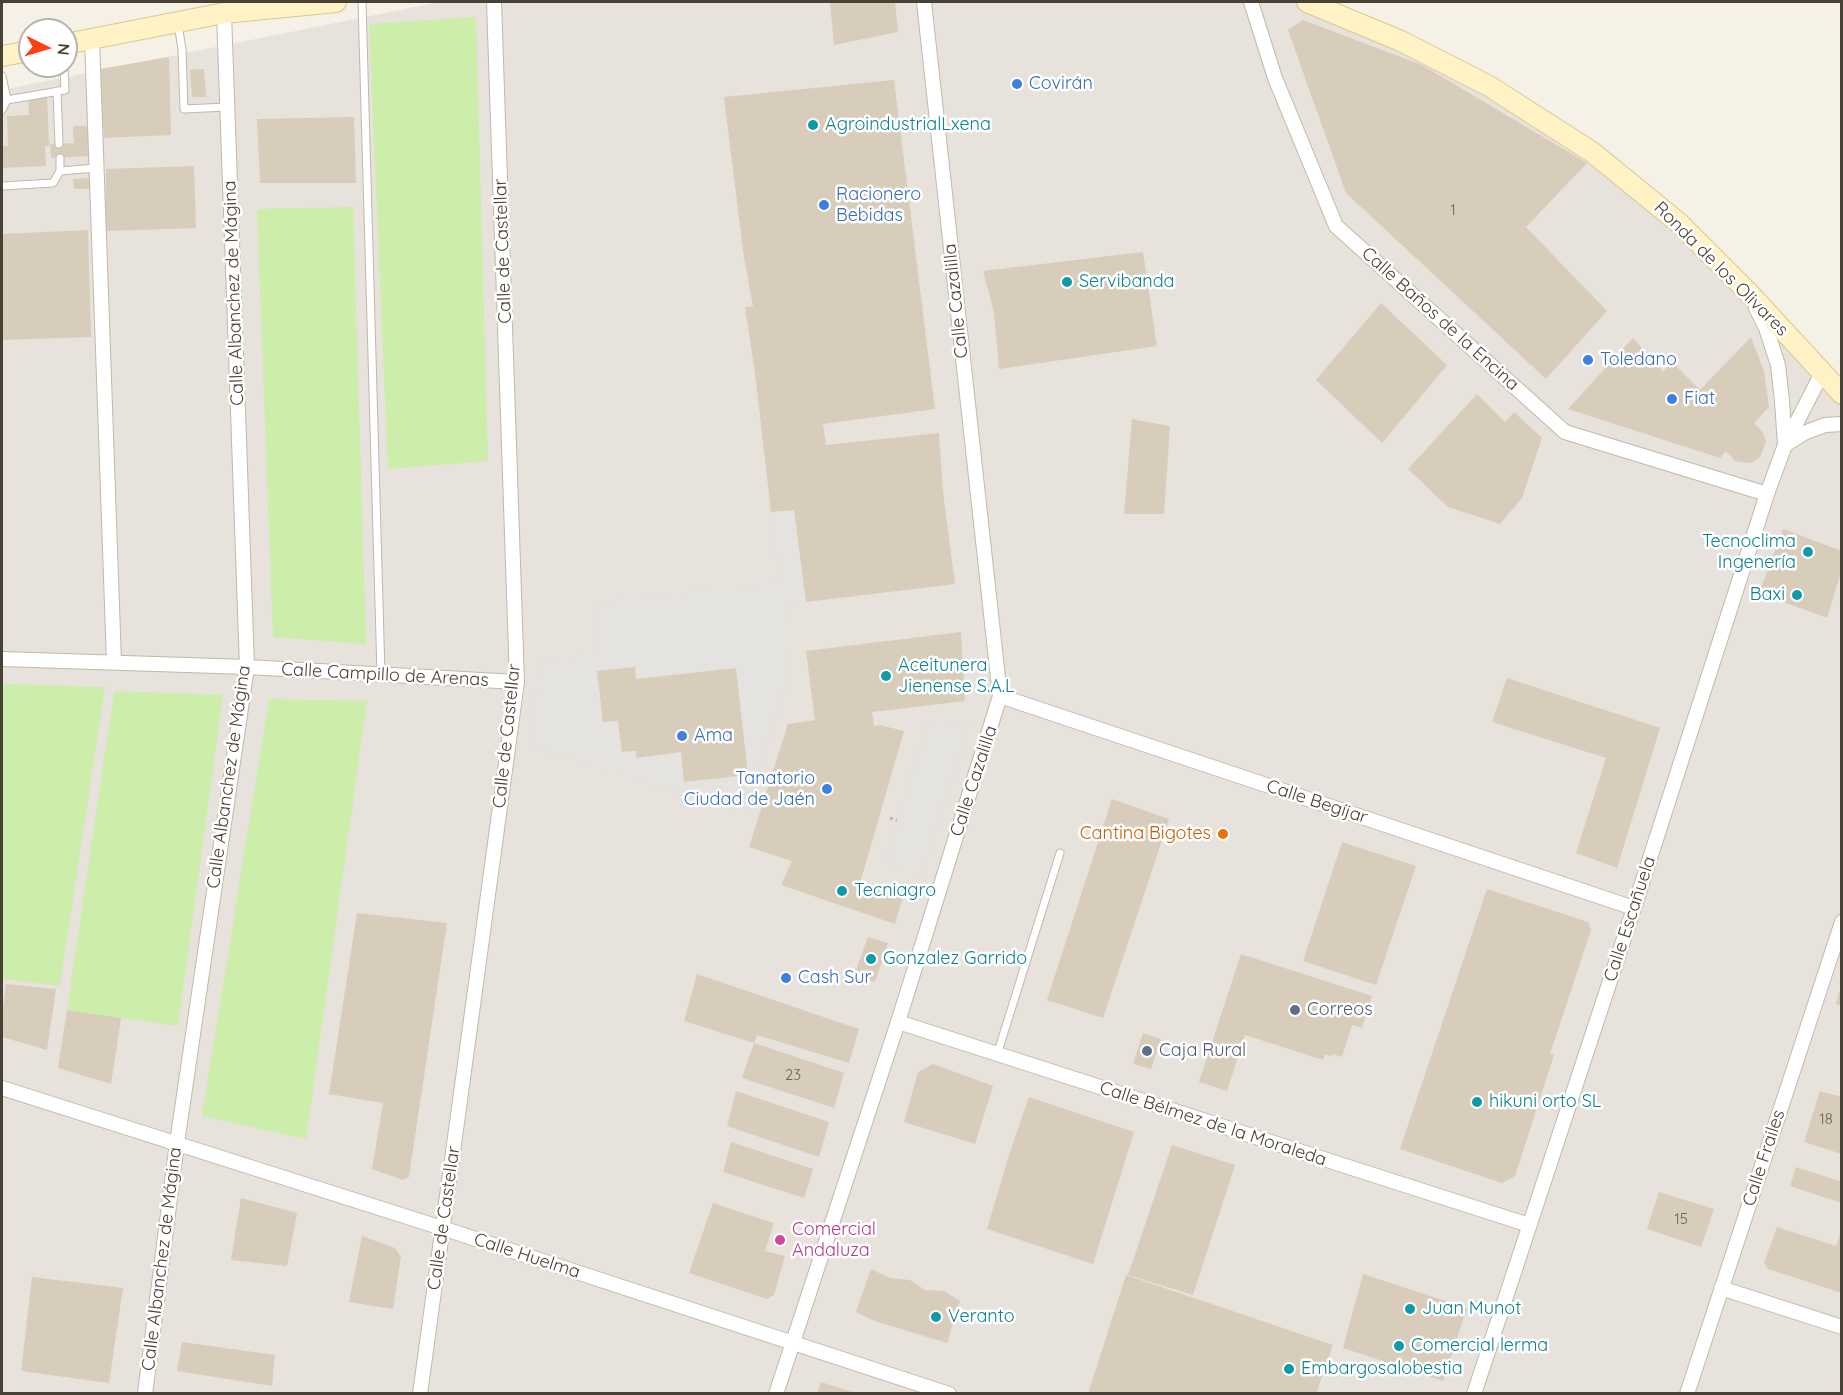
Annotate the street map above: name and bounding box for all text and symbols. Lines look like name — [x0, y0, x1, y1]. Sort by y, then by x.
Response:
north arrow — [18, 18, 78, 78]
text: N — [53, 43, 74, 56]
place label: Covirán — [1029, 73, 1093, 95]
marker: Covirán — [1010, 77, 1024, 91]
place label: AgroindustrialLxena — [825, 114, 991, 136]
marker: AgroindustrialLxena — [806, 118, 820, 132]
street label: Calle de Castellar — [490, 178, 516, 324]
street label: Calle Albanchez de Mágina — [219, 180, 249, 406]
place label: Racionero Bebidas — [836, 184, 921, 226]
street label: Ronda de los Olivares — [1649, 197, 1793, 341]
marker: Racionero Bebidas — [817, 198, 831, 212]
house number: 1 — [1450, 201, 1456, 219]
street label: Calle Cazalilla — [939, 243, 973, 359]
street label: Calle Baños de la Encina — [1357, 243, 1523, 395]
place label: Servibanda — [1079, 271, 1175, 293]
marker: Servibanda — [1060, 275, 1074, 289]
place label: Toledano — [1600, 349, 1677, 371]
marker: Toledano — [1581, 353, 1595, 367]
place label: Fiat — [1684, 388, 1715, 410]
marker: Fiat — [1665, 392, 1679, 406]
place label: Tecnoclima Ingenería — [1702, 531, 1796, 574]
marker: Tecnoclima Ingenería — [1801, 545, 1815, 559]
place label: Baxi — [1750, 584, 1785, 606]
marker: Baxi — [1790, 588, 1804, 602]
place label: Aceitunera Jienense S.A.L — [898, 655, 1015, 698]
street label: Calle Campillo de Arenas — [281, 659, 489, 691]
street label: Calle de Castellar — [489, 663, 525, 809]
street label: Calle Albanchez de Mágina — [203, 664, 255, 890]
marker: Aceitunera Jienense S.A.L — [879, 669, 893, 683]
street label: Calle Cazalilla — [946, 723, 1002, 839]
place label: Ama — [694, 725, 733, 747]
marker: Ama — [675, 729, 689, 743]
place label: Tanatorio Ciudad de Jaén — [684, 768, 815, 810]
street label: Calle Begíjar — [1264, 775, 1370, 829]
marker: Tanatorio Ciudad de Jaén — [820, 782, 834, 796]
place label: Cantina Bigotes — [1080, 823, 1211, 845]
marker: Cantina Bigotes — [1216, 827, 1230, 841]
street label: Calle Escañuela — [1600, 854, 1660, 984]
place label: Tecniagro — [854, 880, 936, 902]
marker: Tecniagro — [835, 884, 849, 898]
place label: Gonzalez Garrido — [883, 948, 1027, 970]
marker: Gonzalez Garrido — [864, 952, 878, 966]
place label: Cash Sur — [798, 967, 872, 989]
marker: Cash Sur — [779, 971, 793, 985]
place label: Correos — [1307, 999, 1373, 1021]
marker: Correos — [1288, 1003, 1302, 1017]
place label: Caja Rural — [1159, 1040, 1246, 1062]
marker: Caja Rural — [1140, 1044, 1154, 1058]
house number: 23 — [785, 1066, 801, 1084]
street label: Calle Bélmez de la Moraleda — [1097, 1077, 1329, 1171]
place label: hikuni orto SL — [1489, 1091, 1601, 1113]
marker: hikuni orto SL — [1470, 1095, 1484, 1109]
street label: Calle Frailes — [1738, 1107, 1790, 1209]
house number: 18 — [1819, 1110, 1833, 1128]
street label: Calle de Castellar — [423, 1145, 465, 1291]
street label: Calle Albanchez de Mágina — [138, 1146, 186, 1372]
house number: 15 — [1674, 1210, 1688, 1228]
place label: Comercial Andaluza — [792, 1219, 876, 1262]
street label: Calle Huelma — [471, 1229, 583, 1283]
marker: Comercial Andaluza — [773, 1233, 787, 1247]
place label: Juan Munot — [1422, 1298, 1521, 1320]
marker: Juan Munot — [1403, 1302, 1417, 1316]
place label: Veranto — [948, 1306, 1015, 1328]
marker: Veranto — [929, 1310, 943, 1324]
place label: Comercial lerma — [1411, 1335, 1548, 1357]
marker: Comercial lerma — [1392, 1339, 1406, 1353]
place label: Embargosalobestia — [1301, 1358, 1463, 1380]
marker: Embargosalobestia — [1282, 1362, 1296, 1376]

